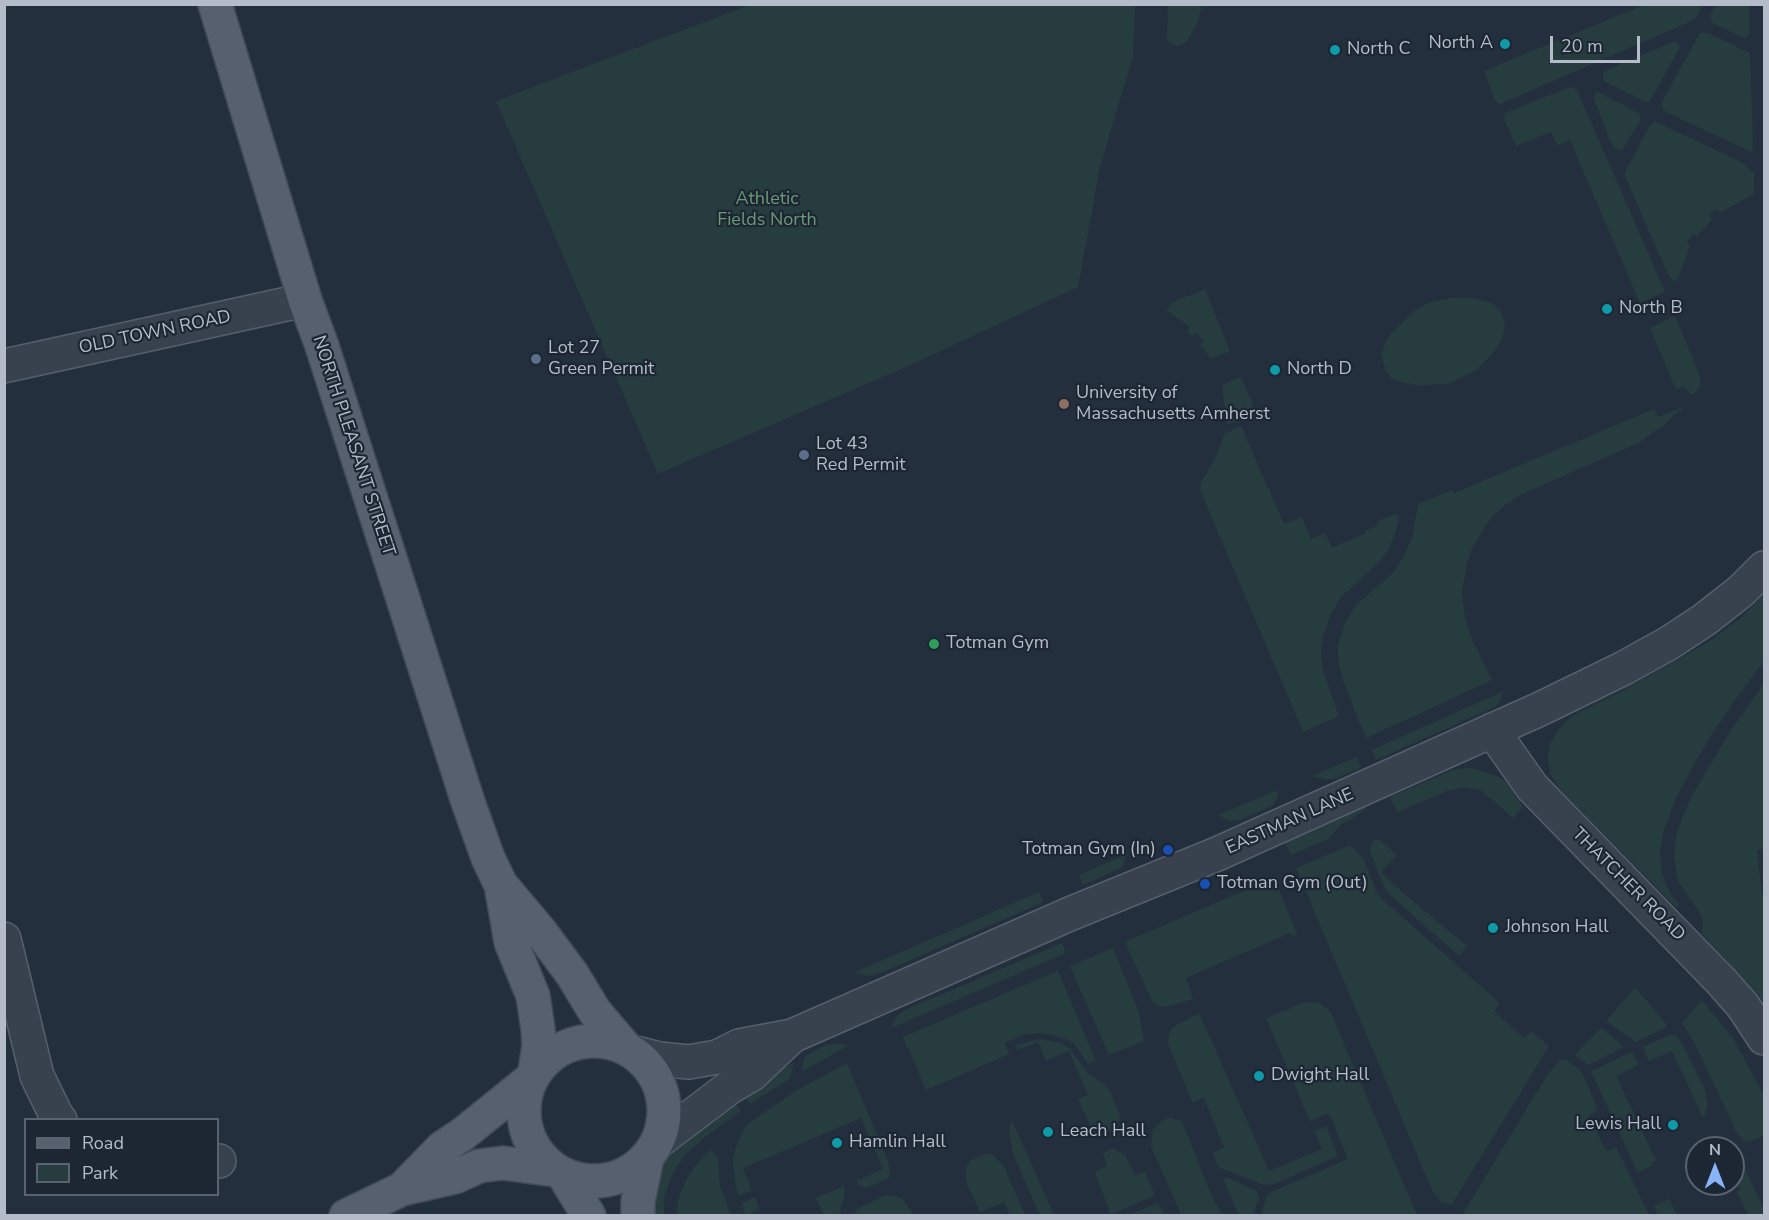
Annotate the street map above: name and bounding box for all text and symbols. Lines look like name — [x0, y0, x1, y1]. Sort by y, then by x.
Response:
scale bar — [1553, 24, 1643, 62]
place label: North A — [1428, 33, 1493, 55]
text: 20 m — [1561, 34, 1603, 58]
marker: North A — [1498, 37, 1512, 51]
place label: North C — [1347, 39, 1411, 61]
marker: North C — [1328, 43, 1342, 57]
park label: Athletic Fields North — [717, 189, 817, 232]
place label: North B — [1619, 298, 1683, 320]
marker: North B — [1600, 302, 1614, 316]
street label: OLD TOWN ROAD — [77, 306, 233, 360]
street label: NORTH PLEASANT STREET — [307, 333, 399, 559]
place label: Lot 27 Green Permit — [548, 338, 654, 380]
marker: Lot 27 Green Permit — [529, 352, 543, 366]
place label: North D — [1287, 359, 1352, 381]
marker: North D — [1268, 363, 1282, 377]
place label: University of Massachusetts Amherst — [1076, 383, 1270, 426]
marker: University of Massachusetts Amherst — [1057, 397, 1071, 411]
place label: Lot 43 Red Permit — [816, 434, 905, 476]
marker: Lot 43 Red Permit — [797, 448, 811, 462]
place label: Totman Gym — [946, 633, 1049, 655]
marker: Totman Gym — [927, 637, 941, 651]
street label: EASTMAN LANE — [1223, 784, 1357, 860]
street label: THATCHER ROAD — [1567, 824, 1689, 946]
place label: Totman Gym (In) — [1022, 839, 1156, 861]
marker: Totman Gym (In) — [1161, 843, 1175, 857]
place label: Totman Gym (Out) — [1217, 873, 1368, 895]
marker: Totman Gym (Out) — [1198, 877, 1212, 891]
place label: Johnson Hall — [1505, 917, 1609, 939]
marker: Johnson Hall — [1486, 921, 1500, 935]
place label: Dwight Hall — [1271, 1065, 1369, 1087]
marker: Dwight Hall — [1252, 1069, 1266, 1083]
place label: Lewis Hall — [1575, 1114, 1661, 1136]
legend — [24, 1118, 219, 1196]
marker: Lewis Hall — [1666, 1118, 1680, 1132]
place label: Leach Hall — [1060, 1121, 1146, 1143]
marker: Leach Hall — [1041, 1125, 1055, 1139]
text: Road — [82, 1131, 124, 1155]
place label: Hamlin Hall — [849, 1132, 946, 1154]
marker: Hamlin Hall — [830, 1136, 844, 1150]
north arrow — [1685, 1136, 1745, 1196]
text: N — [1709, 1139, 1721, 1161]
text: Park — [82, 1161, 118, 1185]

